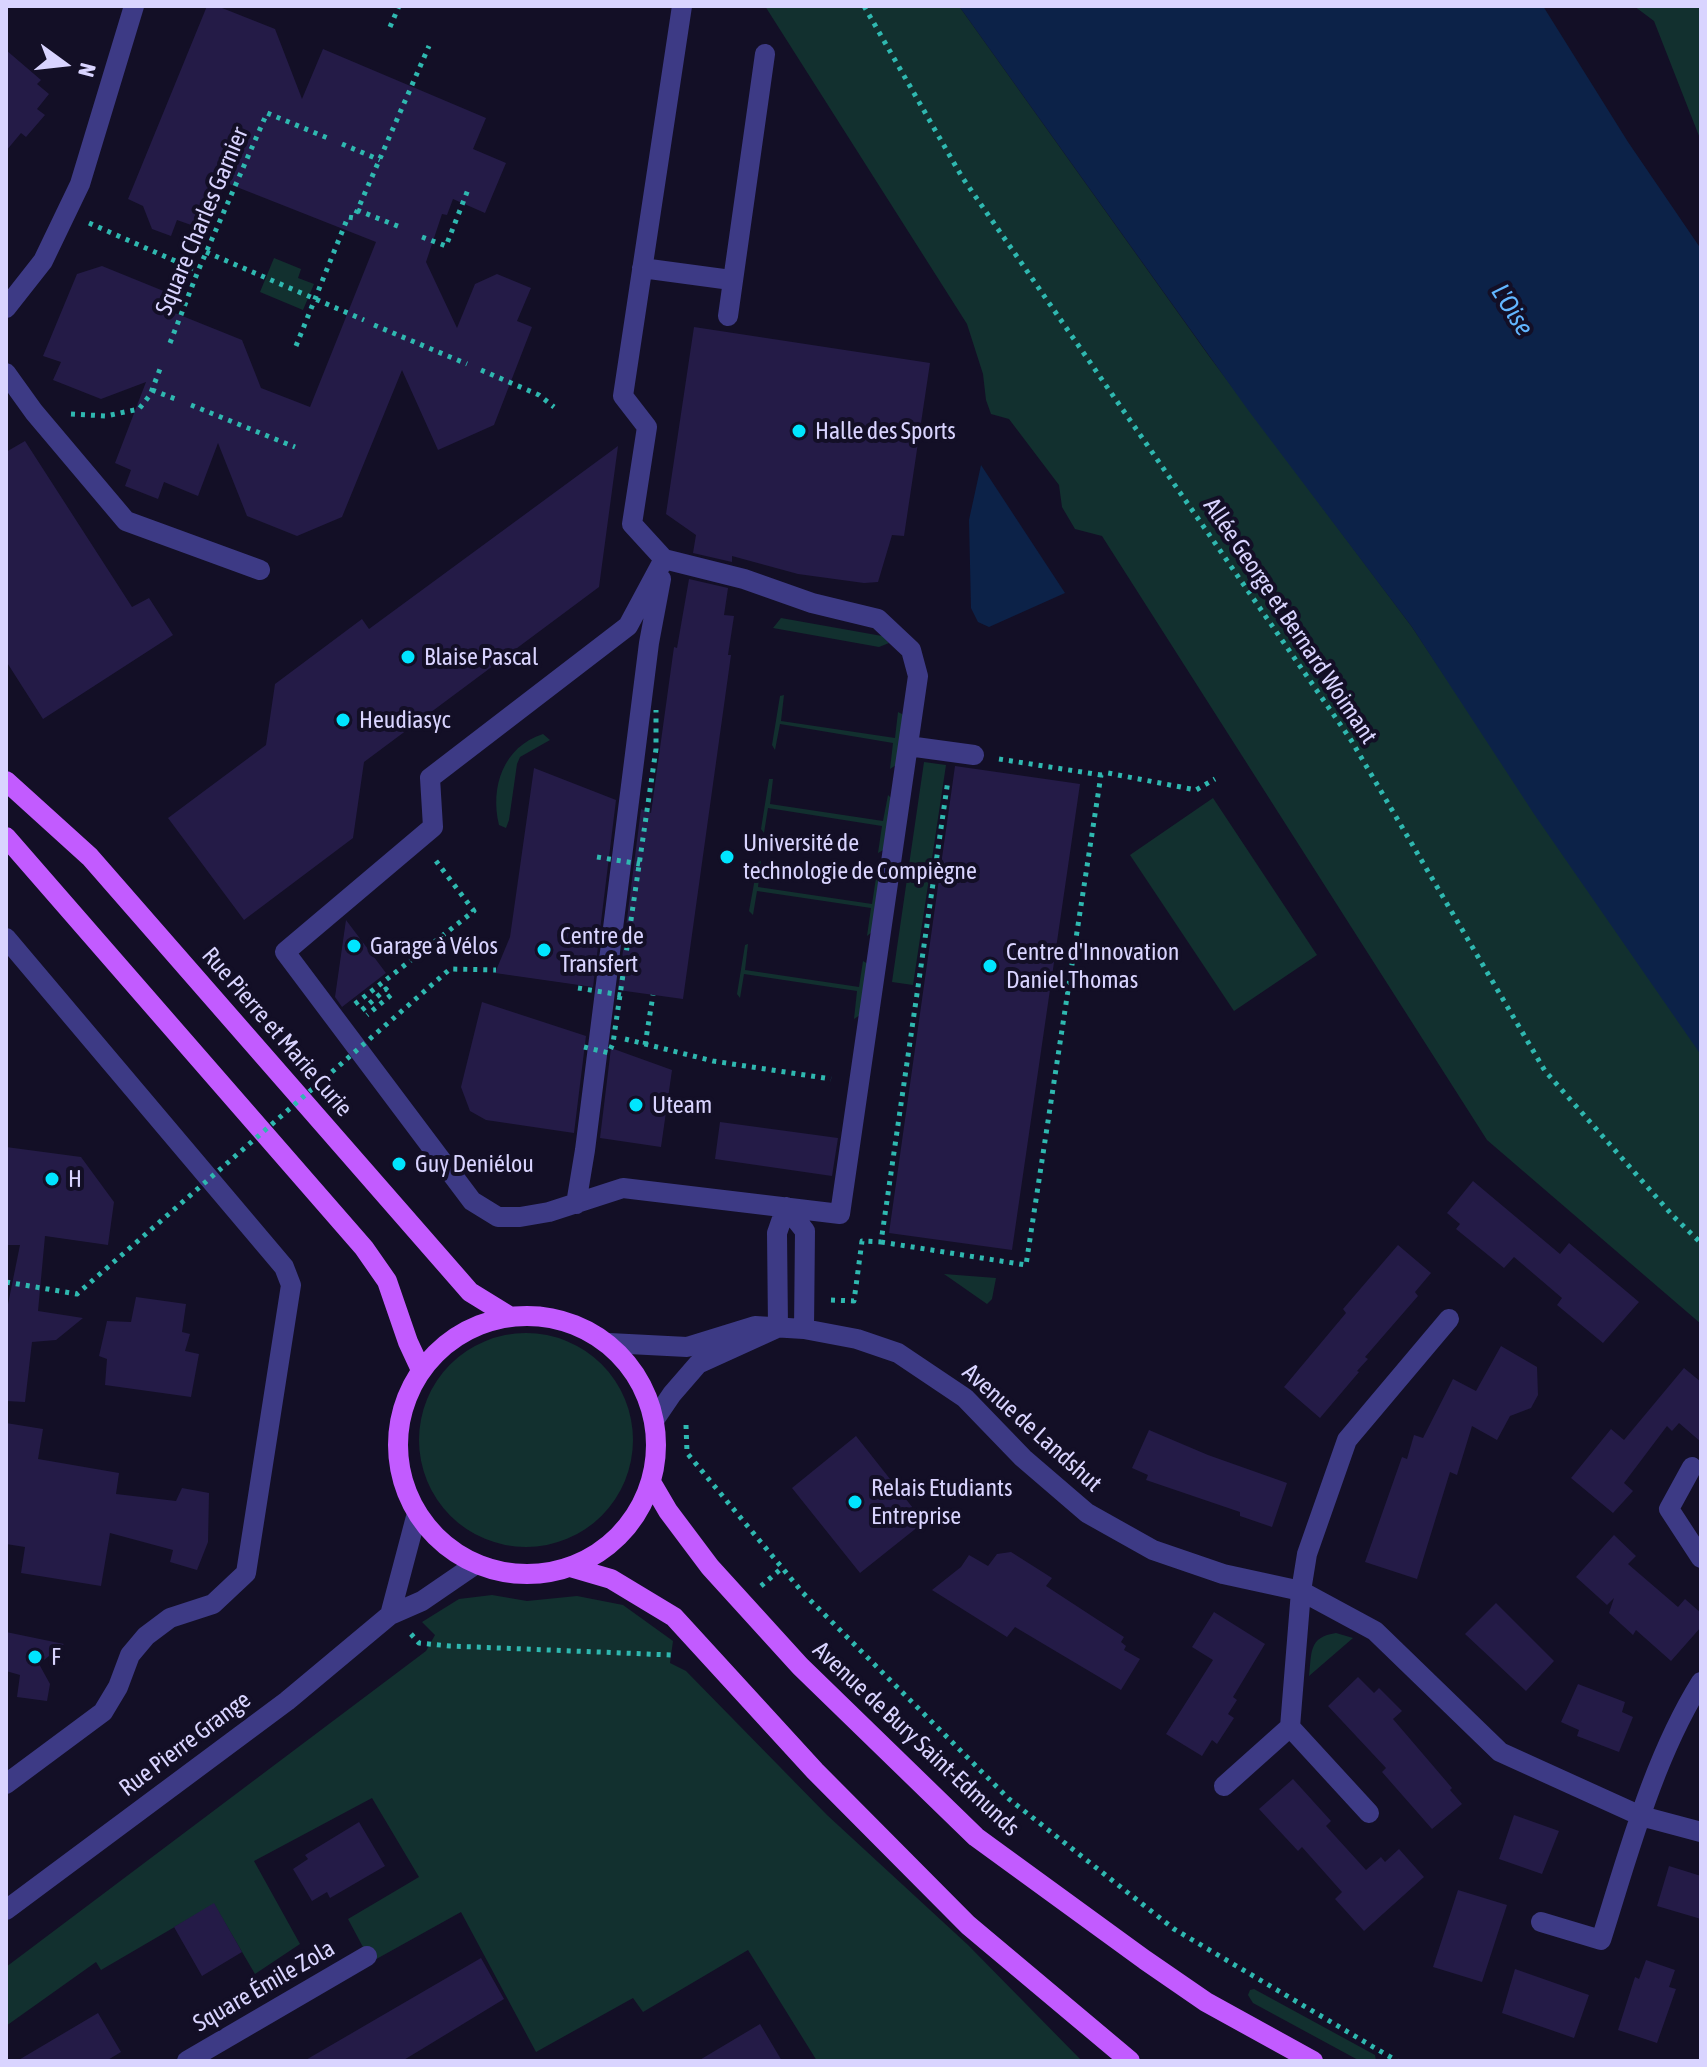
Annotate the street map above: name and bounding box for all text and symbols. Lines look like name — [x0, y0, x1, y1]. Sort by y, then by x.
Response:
north arrow — [24, 24, 104, 104]
text: N — [73, 61, 101, 80]
street label: Square Charles Garnier — [149, 123, 255, 319]
water label: L'Oise — [1484, 278, 1540, 342]
place label: Halle des Sports — [815, 417, 956, 445]
marker: Halle des Sports — [790, 422, 808, 440]
street label: Allée George et Bernard Woimant — [1197, 493, 1383, 749]
place label: Blaise Pascal — [424, 643, 538, 671]
marker: Blaise Pascal — [399, 648, 417, 666]
place label: Heudiasyc — [359, 706, 450, 734]
marker: Heudiasyc — [334, 711, 352, 729]
place label: Université de technologie de Compiègne — [743, 829, 977, 885]
marker: Université de technologie de Compiègne — [718, 848, 736, 866]
place label: Centre de Transfert — [560, 922, 644, 978]
place label: Garage à Vélos — [370, 932, 498, 960]
marker: Garage à Vélos — [345, 937, 363, 955]
place label: Centre d'Innovation Daniel Thomas — [1006, 938, 1179, 994]
street label: Rue Pierre et Marie Curie — [196, 941, 358, 1123]
marker: Centre de Transfert — [535, 941, 553, 959]
marker: Centre d'Innovation Daniel Thomas — [981, 957, 999, 975]
place label: Uteam — [652, 1091, 712, 1119]
marker: Uteam — [627, 1096, 645, 1114]
place label: Guy Deniélou — [415, 1150, 534, 1178]
marker: Guy Deniélou — [390, 1155, 408, 1173]
place label: H — [68, 1165, 82, 1193]
marker: H — [43, 1170, 61, 1188]
street label: Avenue de Landshut — [956, 1358, 1108, 1498]
place label: Relais Etudiants Entreprise — [871, 1474, 1013, 1530]
marker: Relais Etudiants Entreprise — [846, 1493, 864, 1511]
street label: Avenue de Bury Saint-Edmunds — [807, 1636, 1025, 1842]
place label: F — [51, 1643, 61, 1671]
marker: F — [26, 1648, 44, 1666]
street label: Rue Pierre Grange — [114, 1685, 256, 1803]
street label: Square Émile Zola — [188, 1934, 340, 2038]

